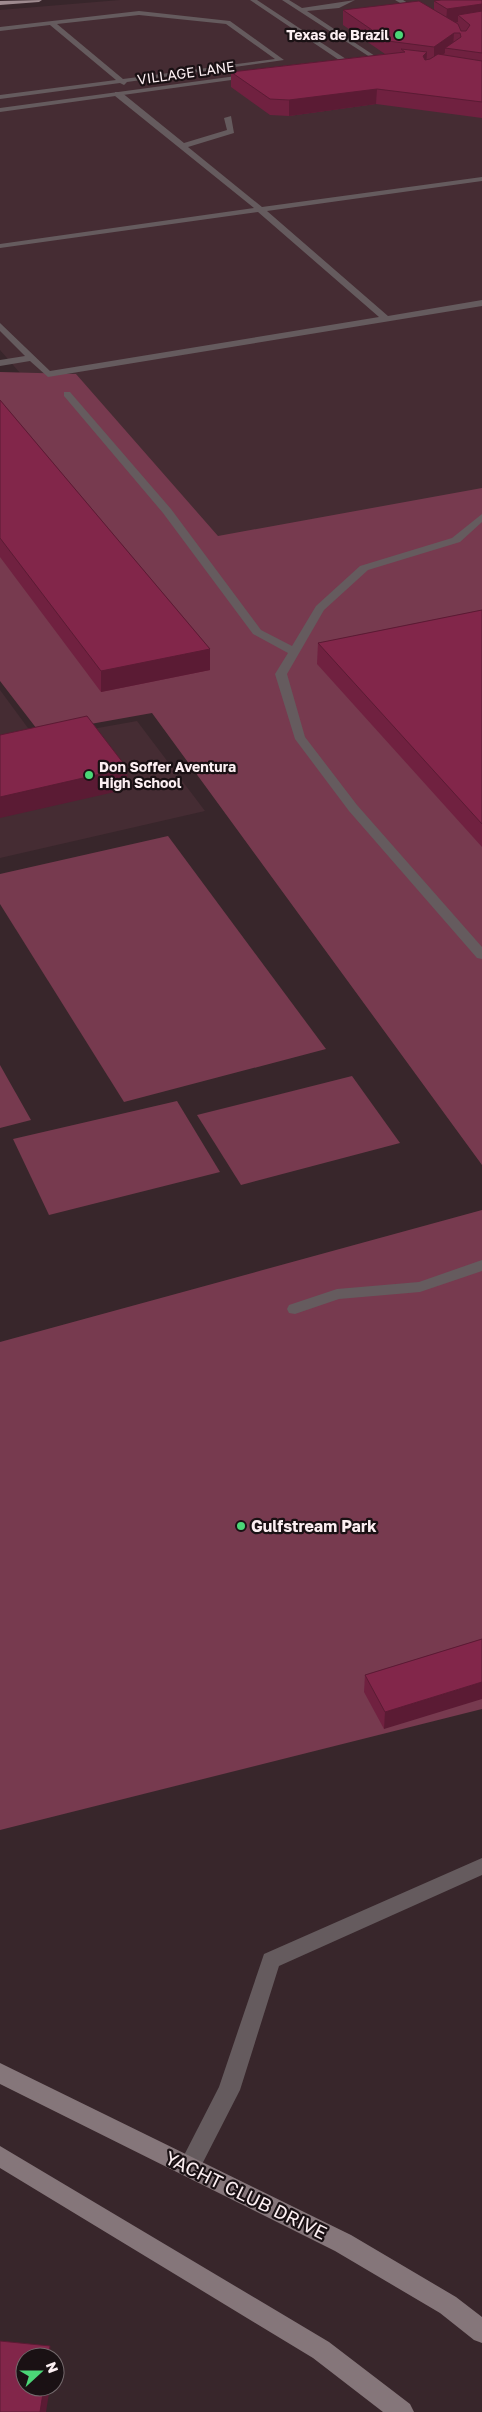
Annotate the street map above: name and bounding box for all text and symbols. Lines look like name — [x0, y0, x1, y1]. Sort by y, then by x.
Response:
place label: Texas de Brazil — [286, 26, 389, 43]
marker: Texas de Brazil — [393, 29, 405, 41]
street label: VILLAGE LANE — [136, 57, 236, 88]
place label: Don Soffer Aventura High School — [99, 758, 236, 791]
marker: Don Soffer Aventura High School — [83, 769, 95, 781]
place label: Gulfstream Park — [251, 1516, 377, 1536]
marker: Gulfstream Park — [235, 1520, 247, 1532]
street label: YACHT CLUB DRIVE — [161, 2145, 331, 2244]
north arrow — [15, 2347, 65, 2397]
text: N — [43, 2359, 62, 2375]

